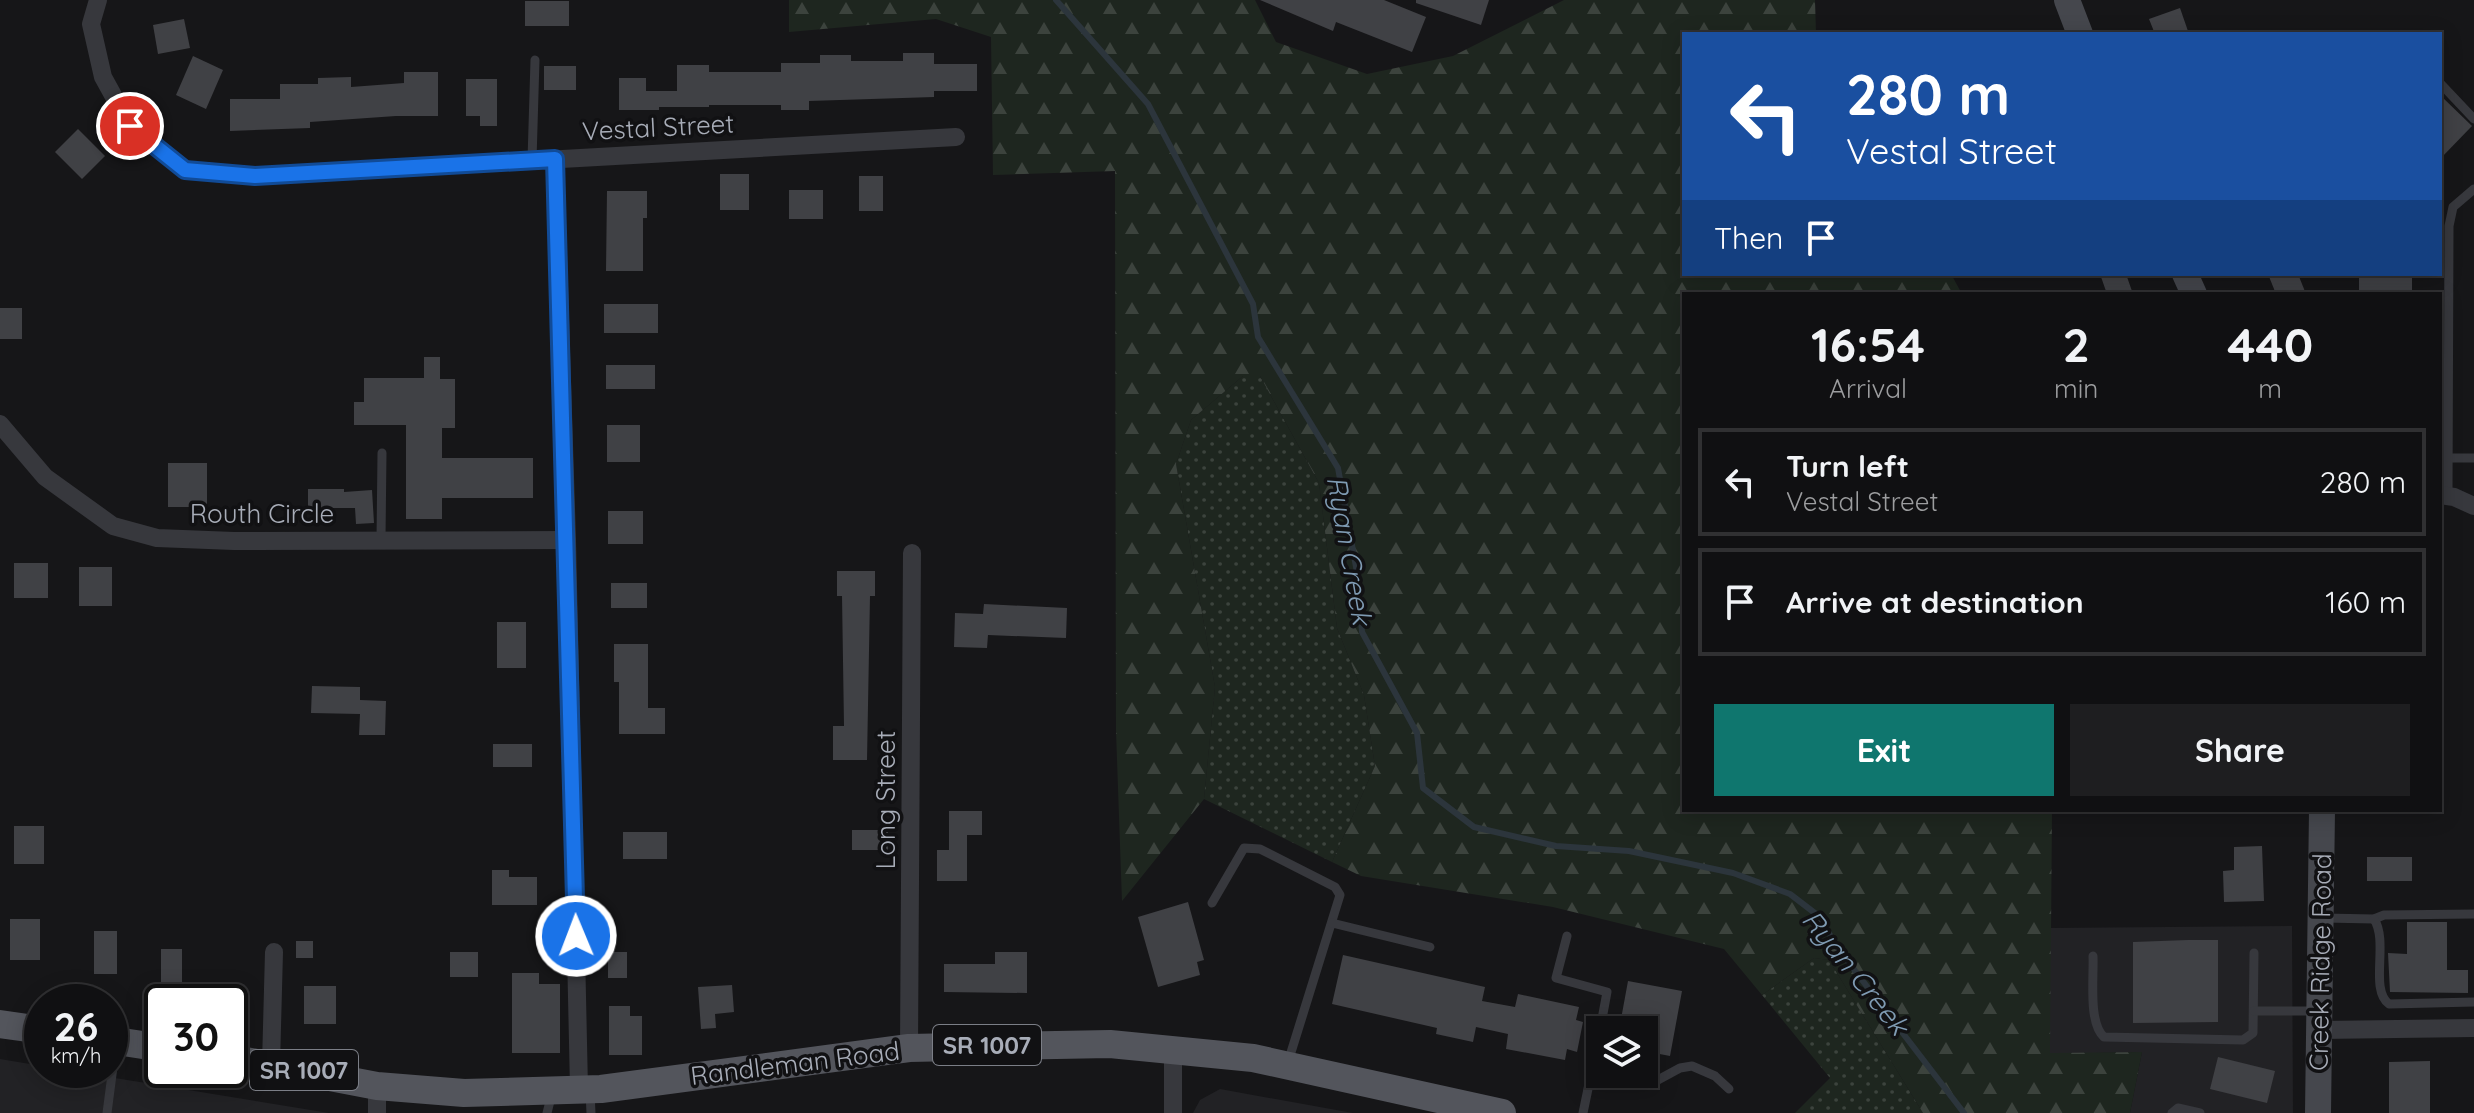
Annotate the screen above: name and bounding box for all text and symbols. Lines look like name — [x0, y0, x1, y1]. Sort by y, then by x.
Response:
text: 280 m — [1846, 59, 2010, 129]
icon: left — [1714, 64, 1818, 168]
pin — [96, 92, 164, 160]
icon: arrive — [108, 104, 152, 148]
street label: Vestal Street — [581, 107, 735, 147]
text: Vestal Street — [1846, 128, 2057, 173]
icon: arrive — [1799, 216, 1843, 260]
text: Then — [1714, 219, 1783, 257]
text: 16:54 — [1811, 314, 1925, 374]
text: 2 — [2062, 314, 2090, 374]
text: 440 — [2227, 314, 2313, 374]
text: Arrival — [1829, 372, 1907, 405]
text: min — [2054, 372, 2098, 405]
text: m — [2258, 372, 2282, 405]
text: Turn left — [1786, 447, 1909, 485]
icon: left — [1718, 460, 1762, 504]
text: 280 m — [2320, 463, 2406, 501]
water label: Ryan Creek — [1320, 473, 1381, 630]
text: Vestal Street — [1786, 485, 1938, 518]
street label: Routh Circle — [190, 497, 334, 530]
icon: arrive — [1718, 580, 1762, 624]
text: Arrive at destination — [1786, 583, 2084, 621]
text: 160 m — [2325, 583, 2406, 621]
button: Exit — [1714, 704, 2054, 796]
button: Share — [2070, 704, 2410, 796]
street label: Long Street — [869, 731, 902, 869]
street label: Creek Ridge Road — [2302, 853, 2338, 1071]
position arrow — [534, 894, 618, 978]
water label: Ryan Creek — [1795, 902, 1919, 1044]
speed limit sign: 30 — [144, 984, 248, 1088]
text: 26 — [54, 1001, 98, 1051]
map controls — [1586, 1016, 1658, 1088]
button: layers — [1586, 1016, 1658, 1088]
road number: SR 1007 — [933, 1025, 1041, 1065]
street label: Randleman Road — [688, 1034, 902, 1092]
text: km/h — [51, 1043, 101, 1068]
road number: SR 1007 — [250, 1050, 358, 1090]

